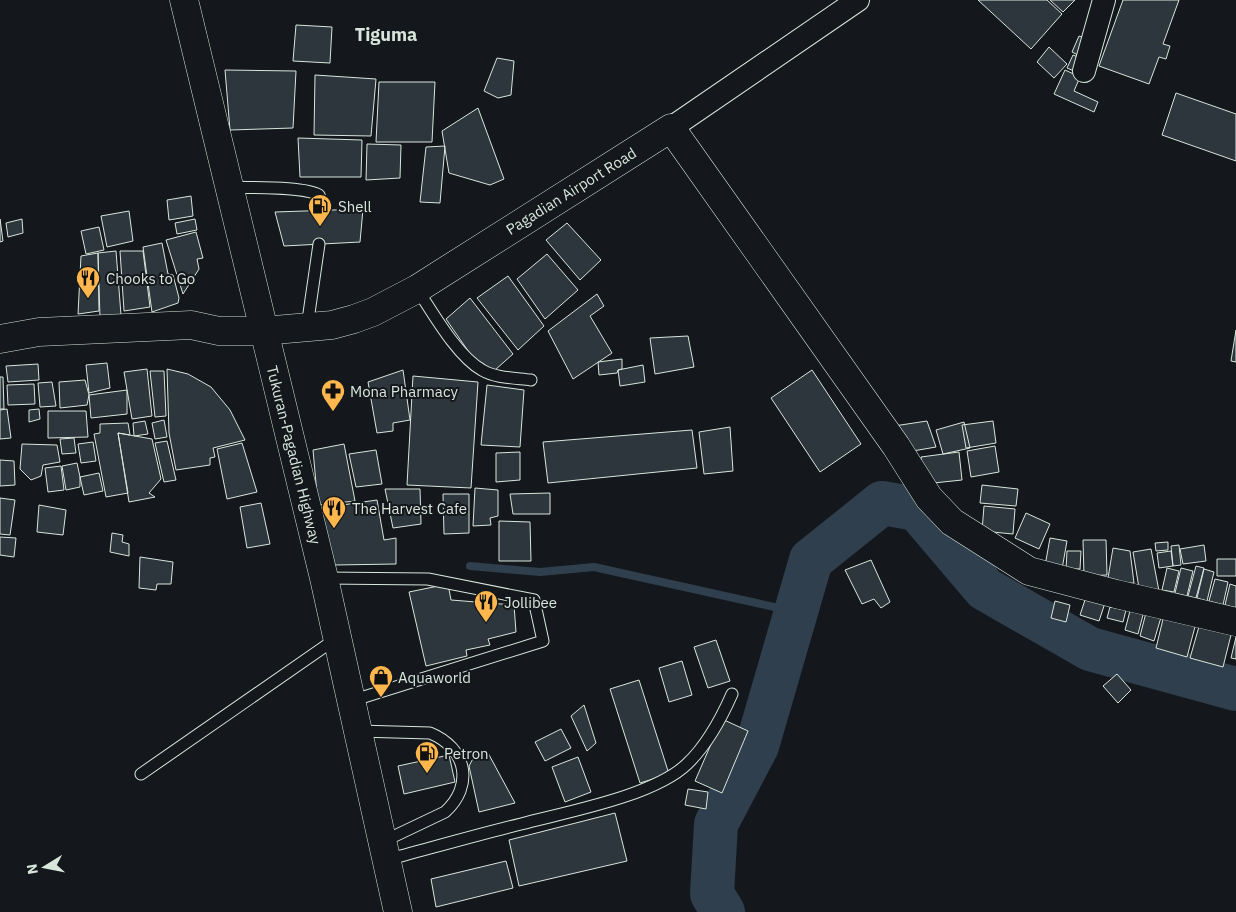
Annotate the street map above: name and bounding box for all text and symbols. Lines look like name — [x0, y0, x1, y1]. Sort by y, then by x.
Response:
district label: Tiguma — [355, 23, 417, 46]
street label: Pagadian Airport Road — [502, 143, 640, 239]
fuel station icon: Shell — [307, 193, 333, 227]
place label: Shell — [338, 197, 372, 216]
restaurant icon: Chooks to Go — [75, 265, 101, 299]
place label: Chooks to Go — [106, 269, 195, 288]
street label: Tukuran-Pagadian Highway — [263, 364, 326, 547]
pharmacy icon: Mona Pharmacy — [320, 378, 346, 412]
place label: Mona Pharmacy — [350, 382, 458, 401]
restaurant icon: The Harvest Cafe — [321, 495, 347, 529]
place label: The Harvest Cafe — [352, 499, 467, 518]
restaurant icon: Jollibee — [473, 589, 499, 623]
place label: Jollibee — [504, 593, 557, 612]
shop icon: Aquaworld — [368, 664, 394, 698]
place label: Aquaworld — [398, 668, 471, 687]
fuel station icon: Petron — [414, 740, 440, 774]
place label: Petron — [444, 744, 489, 763]
north arrow — [20, 842, 70, 892]
text: N — [22, 863, 42, 876]

